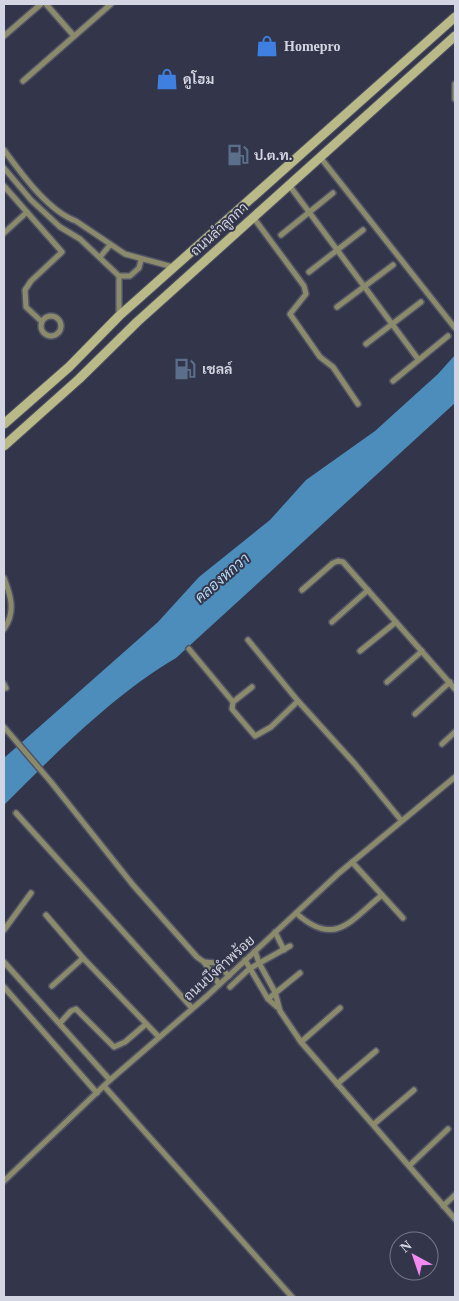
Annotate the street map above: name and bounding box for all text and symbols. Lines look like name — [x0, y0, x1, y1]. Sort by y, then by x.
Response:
shop icon: Homepro — [254, 33, 280, 59]
place label: Homepro — [284, 39, 341, 54]
shop icon: ดูโฮม — [154, 66, 180, 92]
place label: ดูโฮม — [183, 70, 214, 90]
fuel station icon: ป.ต.ท. — [225, 142, 251, 168]
place label: ป.ต.ท. — [254, 148, 292, 163]
street label: ถนนลำลูกกา — [188, 200, 252, 260]
fuel station icon: เชลล์ — [172, 356, 198, 382]
place label: เชลล์ — [202, 360, 233, 377]
water label: คลองหกวา — [192, 550, 252, 606]
street label: ถนนบึงคำพร้อย — [180, 931, 258, 1004]
north arrow — [389, 1231, 439, 1281]
text: N — [397, 1237, 415, 1255]

